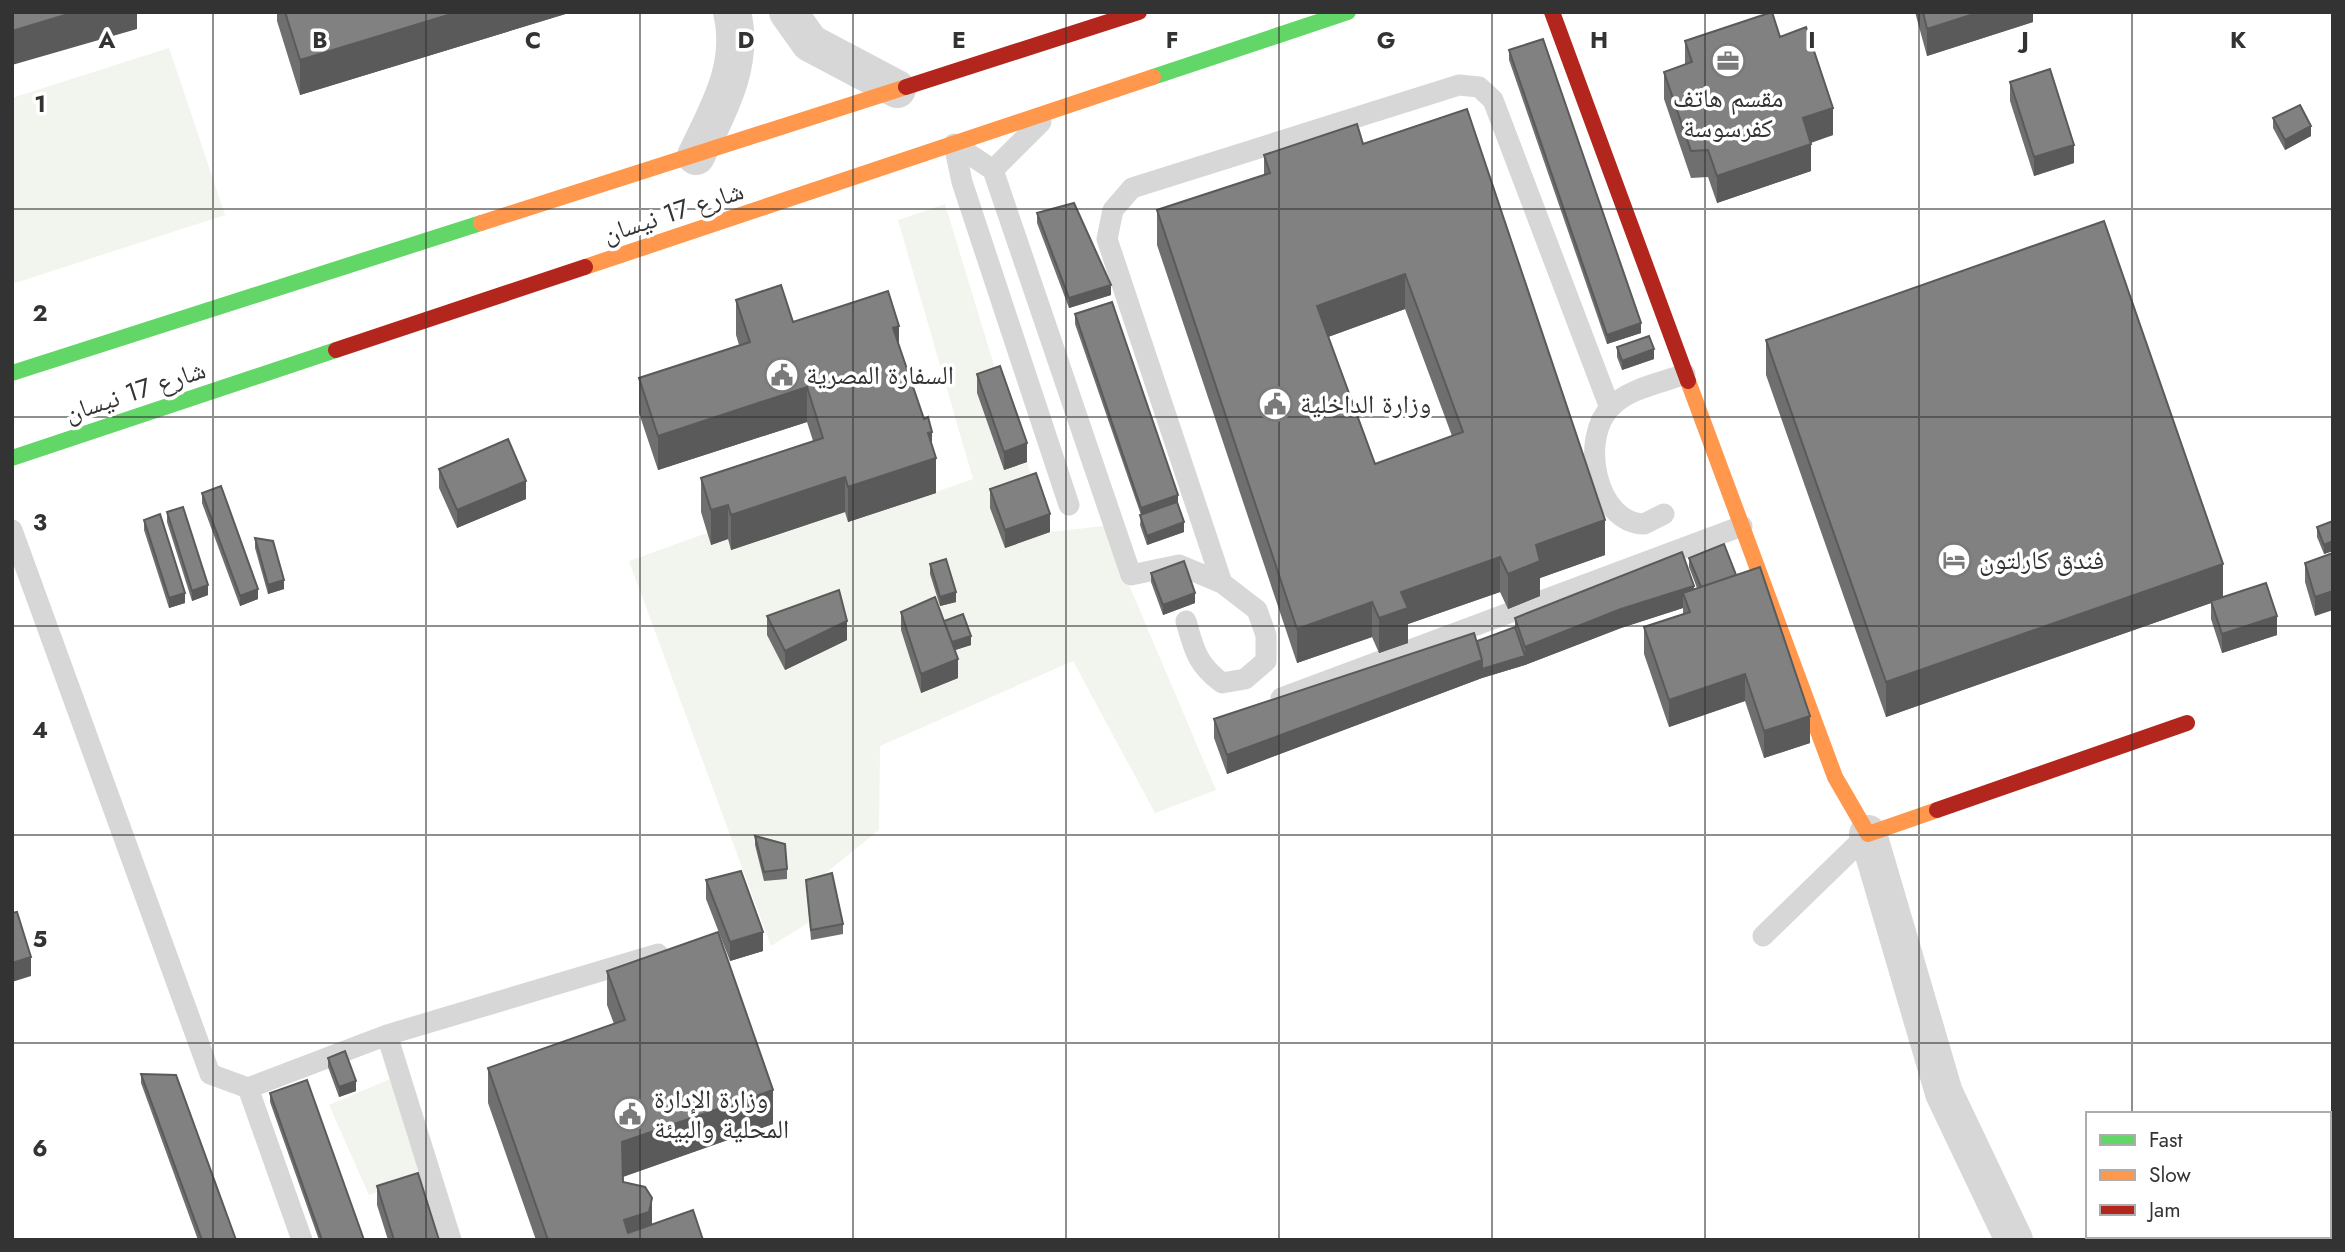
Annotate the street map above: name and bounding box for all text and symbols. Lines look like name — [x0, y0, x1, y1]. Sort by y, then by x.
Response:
text: A — [98, 23, 116, 57]
text: B — [312, 23, 328, 57]
text: C — [525, 23, 541, 57]
text: D — [738, 23, 755, 57]
text: E — [952, 23, 966, 57]
text: F — [1166, 23, 1178, 57]
text: G — [1377, 23, 1395, 57]
text: H — [1590, 23, 1608, 57]
text: I — [1808, 23, 1816, 57]
text: J — [2017, 23, 2029, 57]
text: K — [2230, 23, 2247, 57]
office icon: مقسم هاتف كفرسوسة — [1709, 42, 1747, 80]
place label: مقسم هاتف كفرسوسة — [1673, 79, 1783, 147]
text: 1 — [34, 87, 46, 121]
street label: شارع 17 نيسان — [598, 171, 748, 253]
text: 2 — [32, 296, 48, 330]
street label: شارع 17 نيسان — [60, 350, 210, 432]
public building icon: السفارة المصرية — [763, 356, 801, 394]
place label: السفارة المصرية — [806, 356, 954, 394]
public building icon: وزارة الداخلية — [1256, 385, 1294, 423]
place label: وزارة الداخلية — [1300, 385, 1431, 423]
text: 3 — [33, 505, 47, 539]
hotel icon: فندق كارلتون — [1935, 541, 1973, 579]
place label: فندق كارلتون — [1979, 541, 2104, 579]
text: 4 — [32, 713, 48, 747]
text: 5 — [33, 922, 47, 956]
place label: وزارة الإدارة المحلية والبيئة — [654, 1080, 789, 1148]
public building icon: وزارة الإدارة المحلية والبيئة — [611, 1095, 649, 1133]
legend — [2086, 1112, 2331, 1238]
text: Fast — [2149, 1125, 2182, 1155]
text: 6 — [32, 1131, 48, 1165]
text: Slow — [2149, 1160, 2191, 1190]
text: Jam — [2146, 1195, 2181, 1225]

